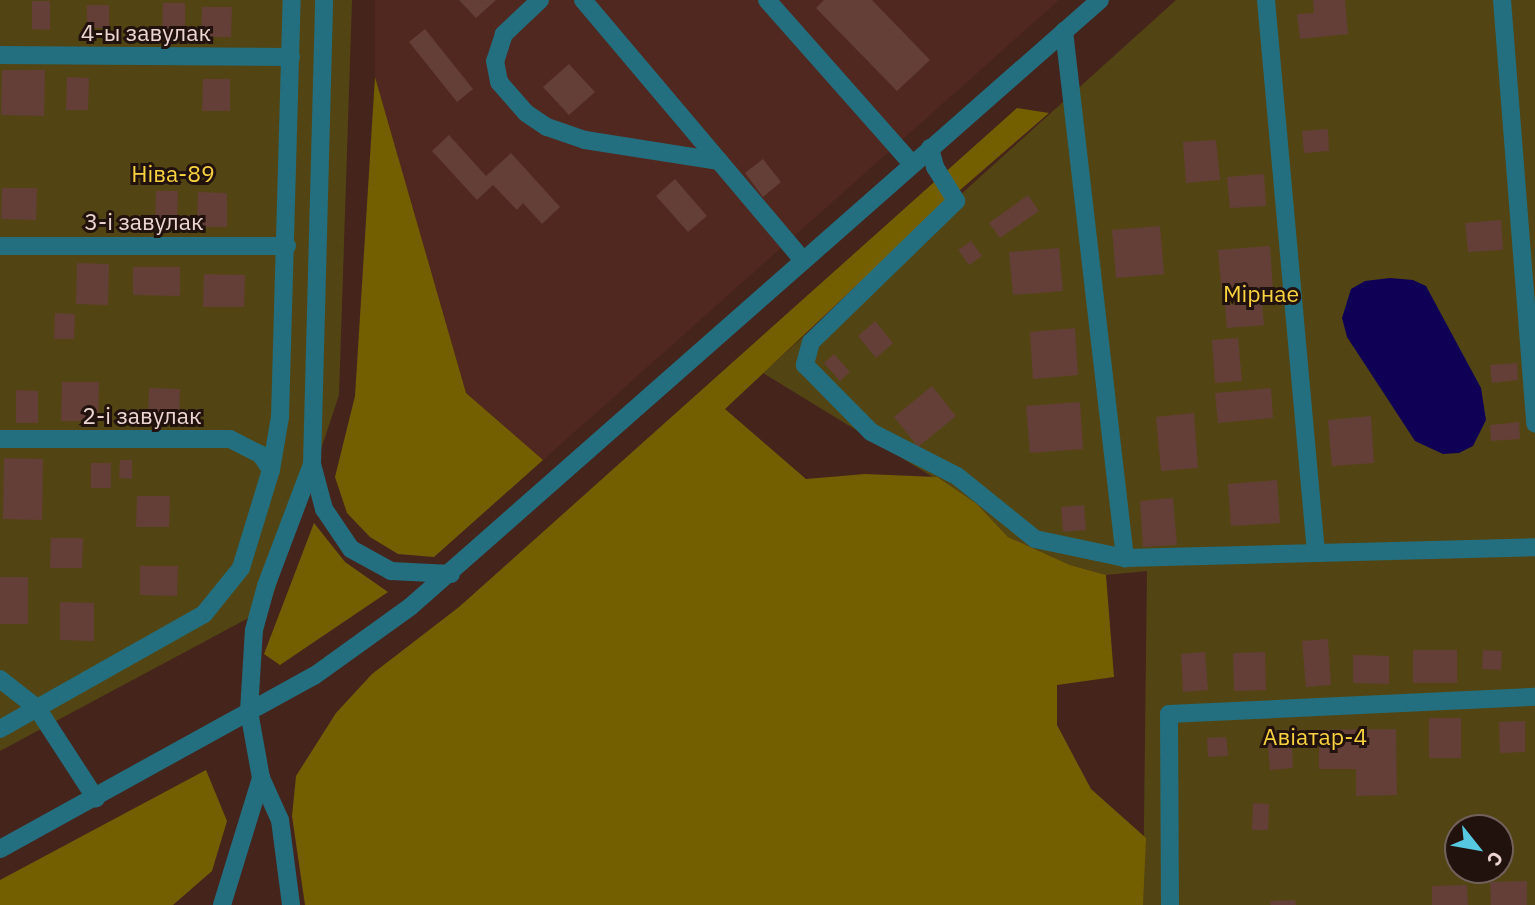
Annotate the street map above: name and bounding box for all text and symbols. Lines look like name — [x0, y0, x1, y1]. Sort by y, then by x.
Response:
street label: 4-ы завулак — [81, 18, 211, 46]
park label: Ніва-89 — [131, 159, 215, 187]
street label: 3-і завулак — [84, 207, 204, 235]
park label: Мірнае — [1223, 279, 1299, 307]
street label: 2-і завулак — [82, 401, 202, 429]
park label: Авіатар-4 — [1263, 722, 1367, 750]
north arrow — [1444, 814, 1514, 884]
text: С — [1482, 847, 1509, 870]

